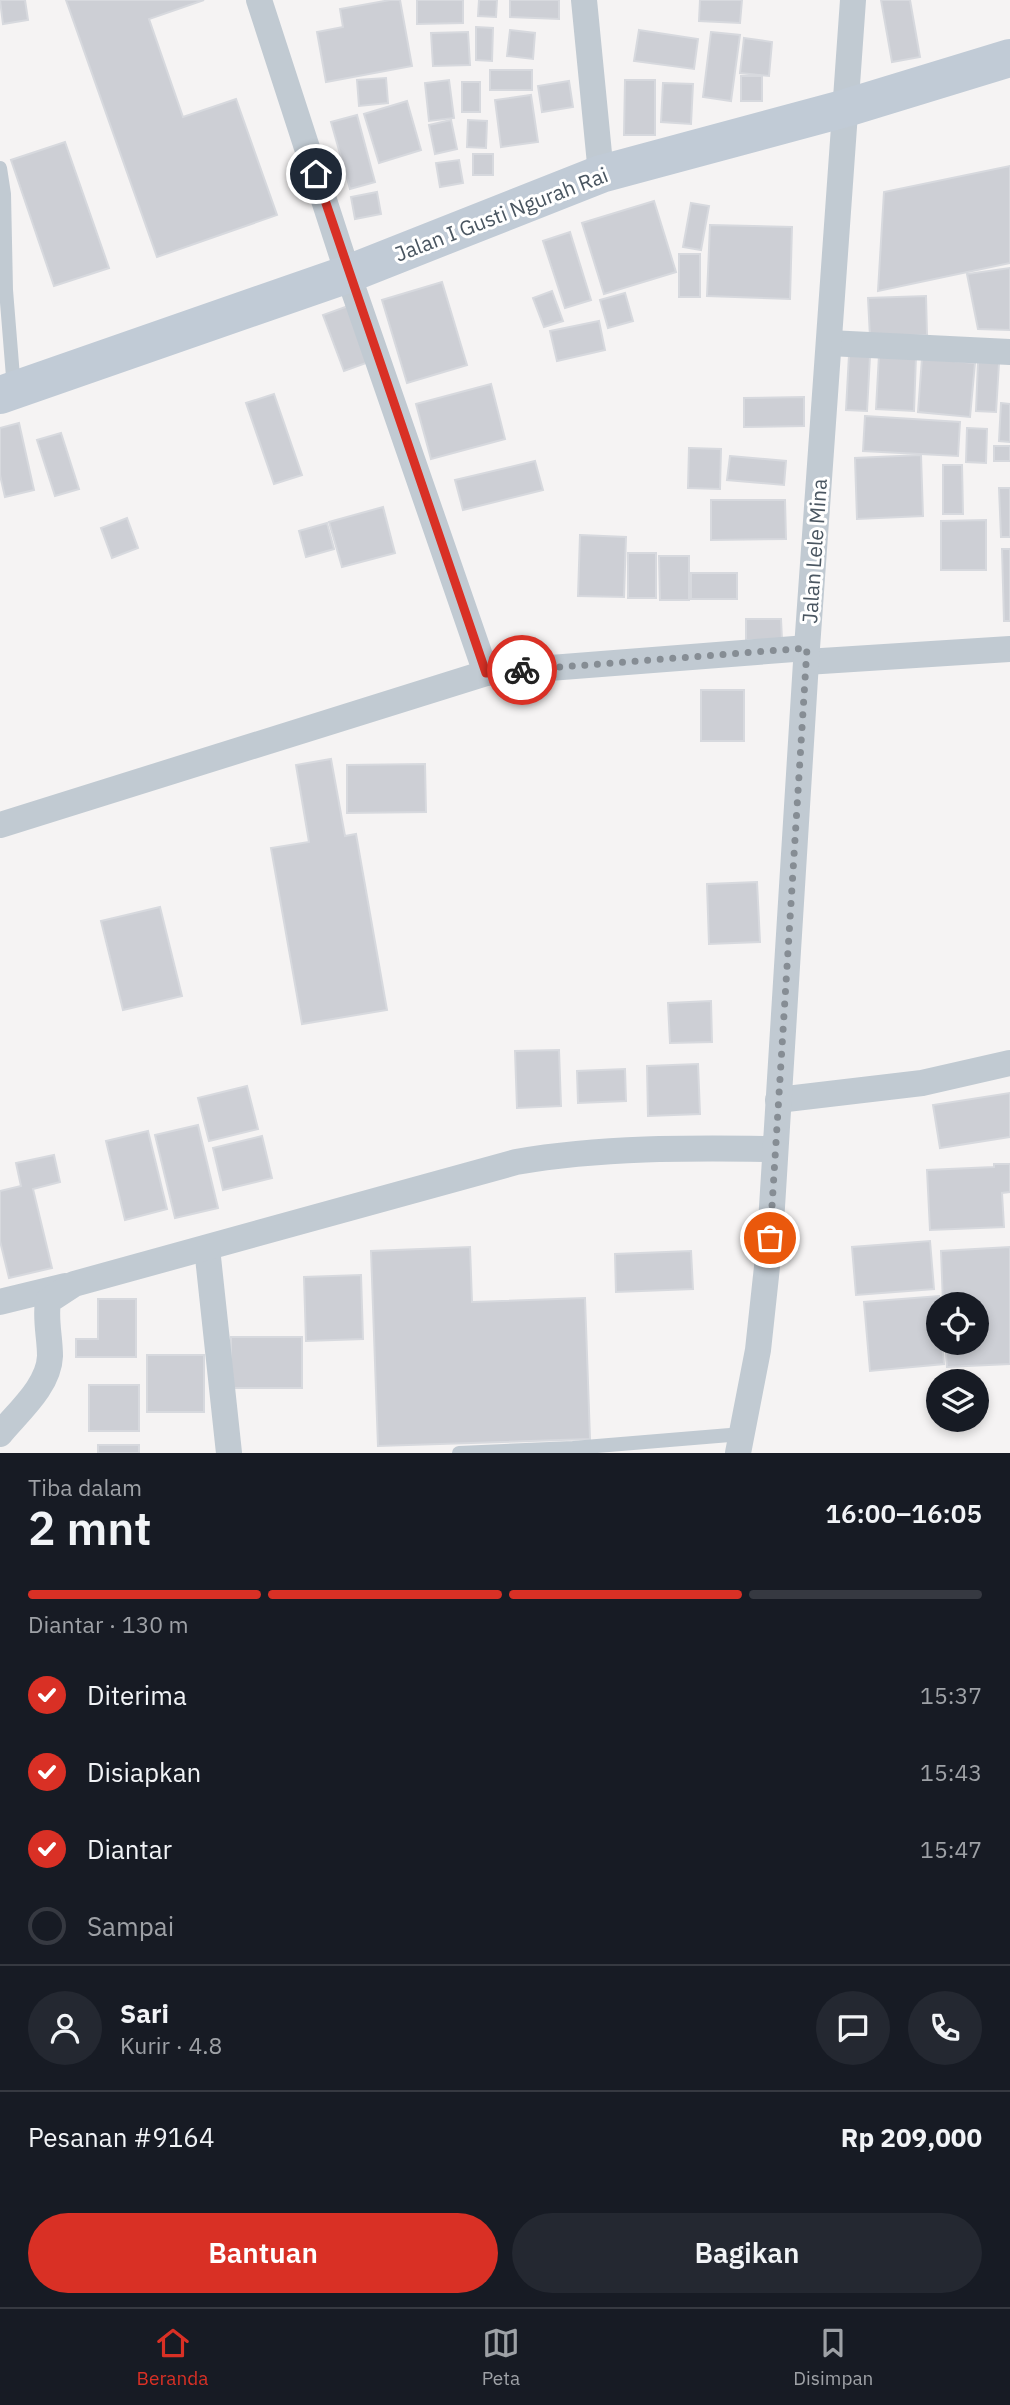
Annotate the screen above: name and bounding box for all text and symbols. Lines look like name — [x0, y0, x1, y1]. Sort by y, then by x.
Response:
pin — [286, 144, 346, 204]
icon: home — [297, 155, 335, 193]
street label: Jalan I Gusti Ngurah Rai — [390, 160, 612, 268]
street label: Jalan Lele Mina — [795, 478, 833, 624]
courier — [487, 635, 557, 705]
icon: bike — [503, 651, 541, 689]
pin — [740, 1208, 800, 1268]
icon: bag — [751, 1219, 789, 1257]
map controls — [926, 1292, 989, 1432]
button: locate — [926, 1292, 989, 1355]
button: layers — [926, 1369, 989, 1432]
text: Tiba dalam — [28, 1472, 142, 1502]
text: 16:00–16:05 — [825, 1496, 982, 1530]
text: 2 mnt — [28, 1498, 152, 1558]
text: Diantar · 130 m — [28, 1609, 189, 1639]
icon: check — [28, 1676, 66, 1714]
text: Diterima — [87, 1678, 187, 1712]
text: 15:37 — [920, 1680, 982, 1710]
icon: check — [28, 1753, 66, 1791]
text: Disiapkan — [87, 1755, 201, 1789]
text: 15:43 — [920, 1757, 982, 1787]
icon: check — [28, 1830, 66, 1868]
text: Diantar — [87, 1832, 172, 1866]
text: 15:47 — [920, 1834, 982, 1864]
text: Sampai — [87, 1909, 174, 1943]
button: person — [28, 1991, 102, 2065]
button: chat — [816, 1991, 890, 2065]
button: phone — [908, 1991, 982, 2065]
text: Sari — [120, 1996, 169, 2030]
text: Kurir · 4.8 — [120, 2030, 222, 2060]
text: Pesanan #9164 — [28, 2120, 215, 2154]
text: Rp 209,000 — [841, 2120, 982, 2154]
button: Bantuan — [28, 2213, 498, 2293]
button: Bagikan — [512, 2213, 982, 2293]
tab: Beranda — [137, 2324, 208, 2390]
tab: Peta — [482, 2324, 520, 2390]
tab: Disimpan — [793, 2324, 873, 2390]

